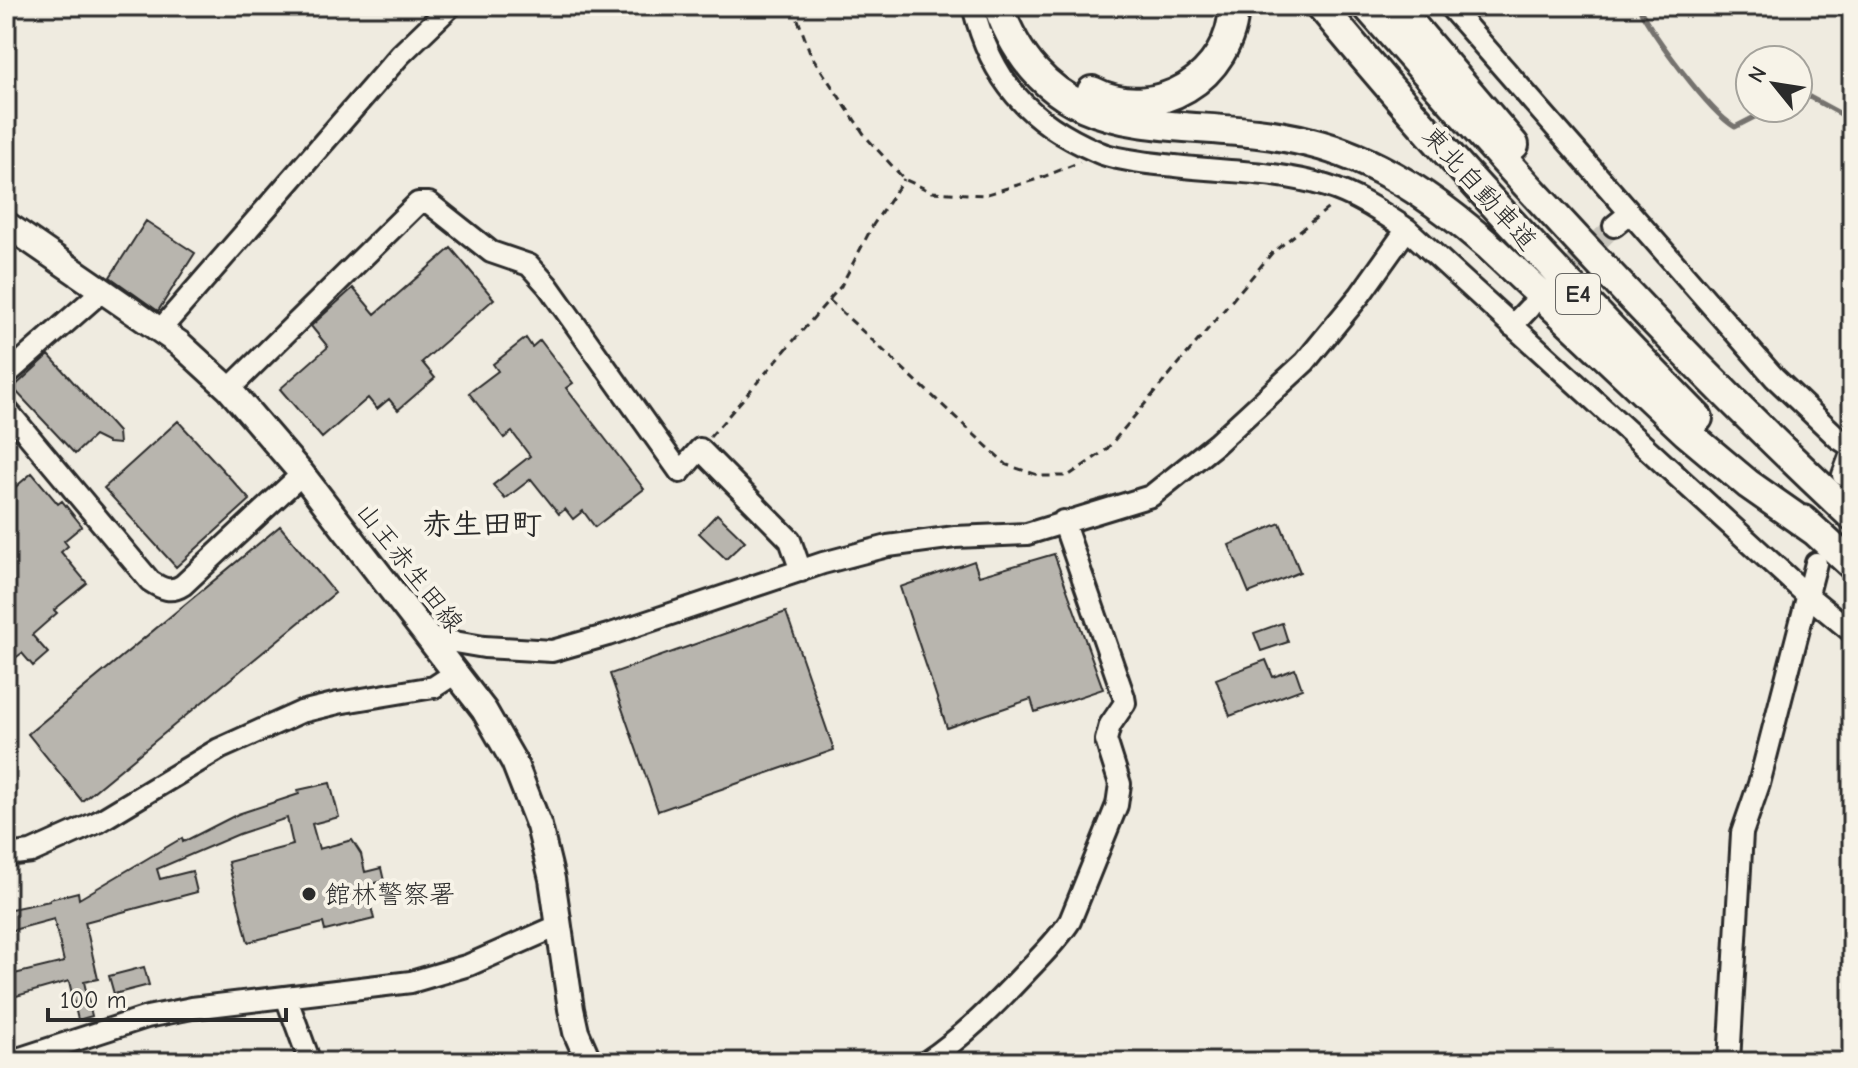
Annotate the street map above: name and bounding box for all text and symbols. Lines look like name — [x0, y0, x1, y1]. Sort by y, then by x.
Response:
north arrow — [1734, 44, 1814, 124]
text: N — [1743, 62, 1772, 87]
street label: 東北自動車道 — [1416, 121, 1543, 257]
road number: E4 — [1556, 274, 1600, 314]
street label: 山王赤生田線 — [349, 497, 469, 638]
district label: 赤生田町 — [422, 507, 542, 542]
place label: 館林警察署 — [325, 880, 455, 910]
marker: 館林警察署 — [300, 885, 318, 903]
scale bar — [48, 972, 286, 1022]
text: 100 m — [60, 986, 127, 1014]

